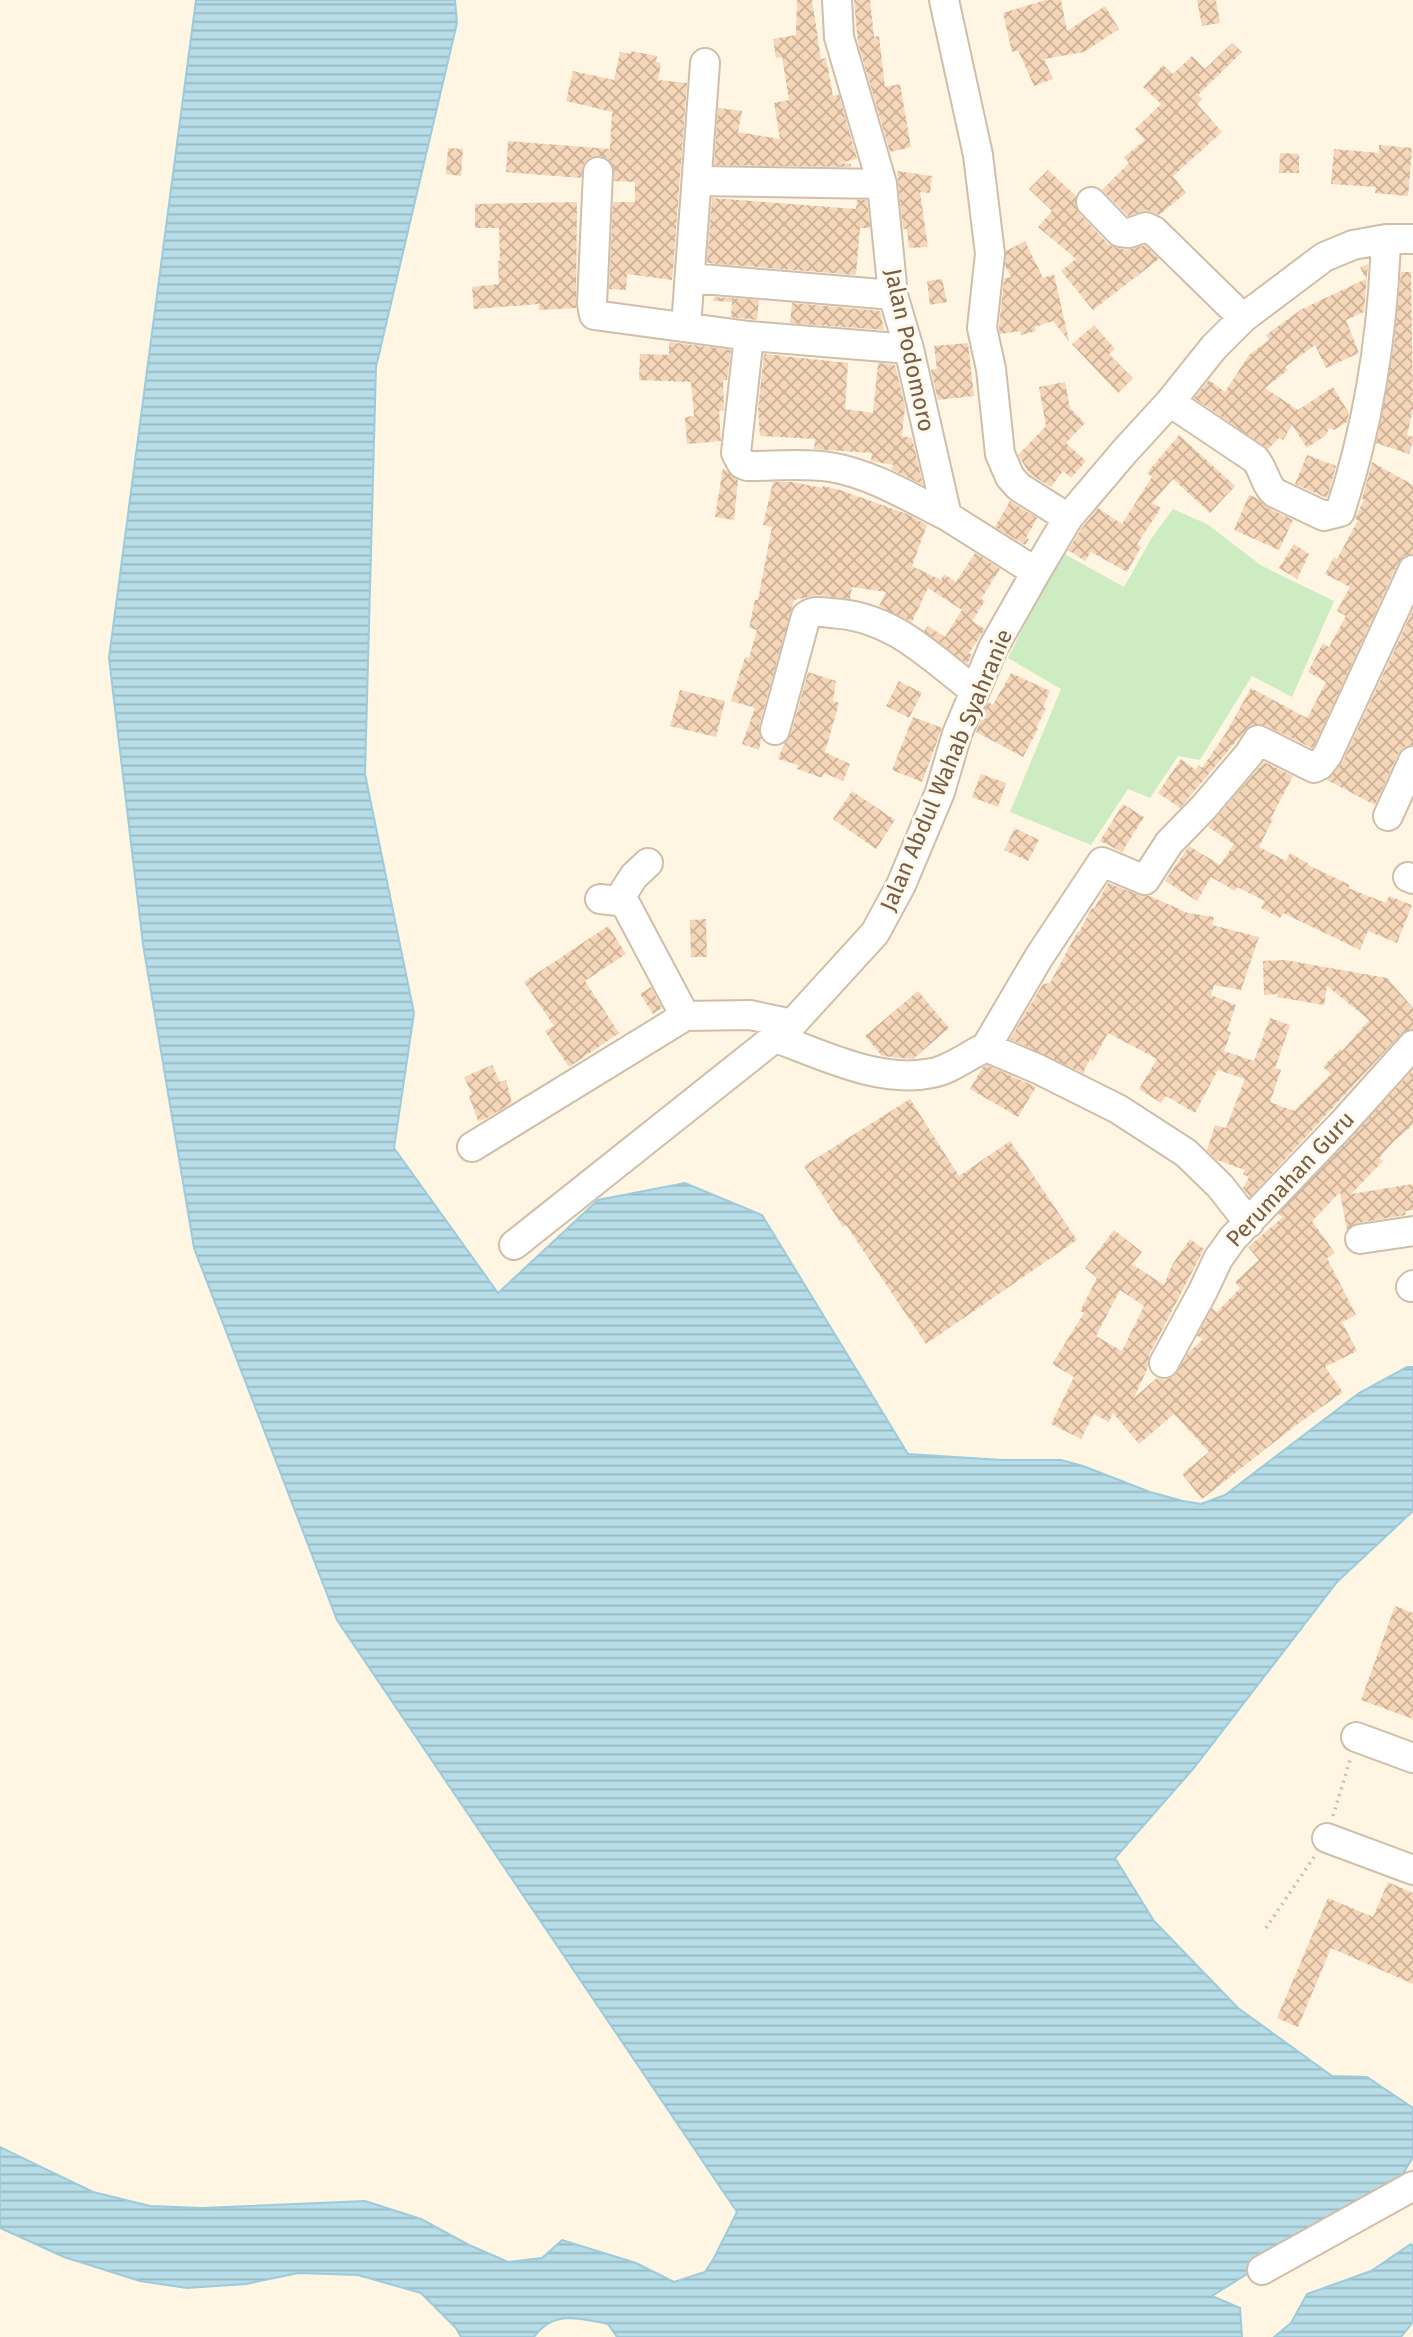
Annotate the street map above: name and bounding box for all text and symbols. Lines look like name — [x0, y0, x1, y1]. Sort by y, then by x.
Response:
street label: Jalan Podomoro — [879, 266, 941, 434]
street label: Jalan Abdul Wahab Syahranie — [874, 625, 1018, 915]
street label: Perumahan Guru — [1220, 1105, 1360, 1253]

